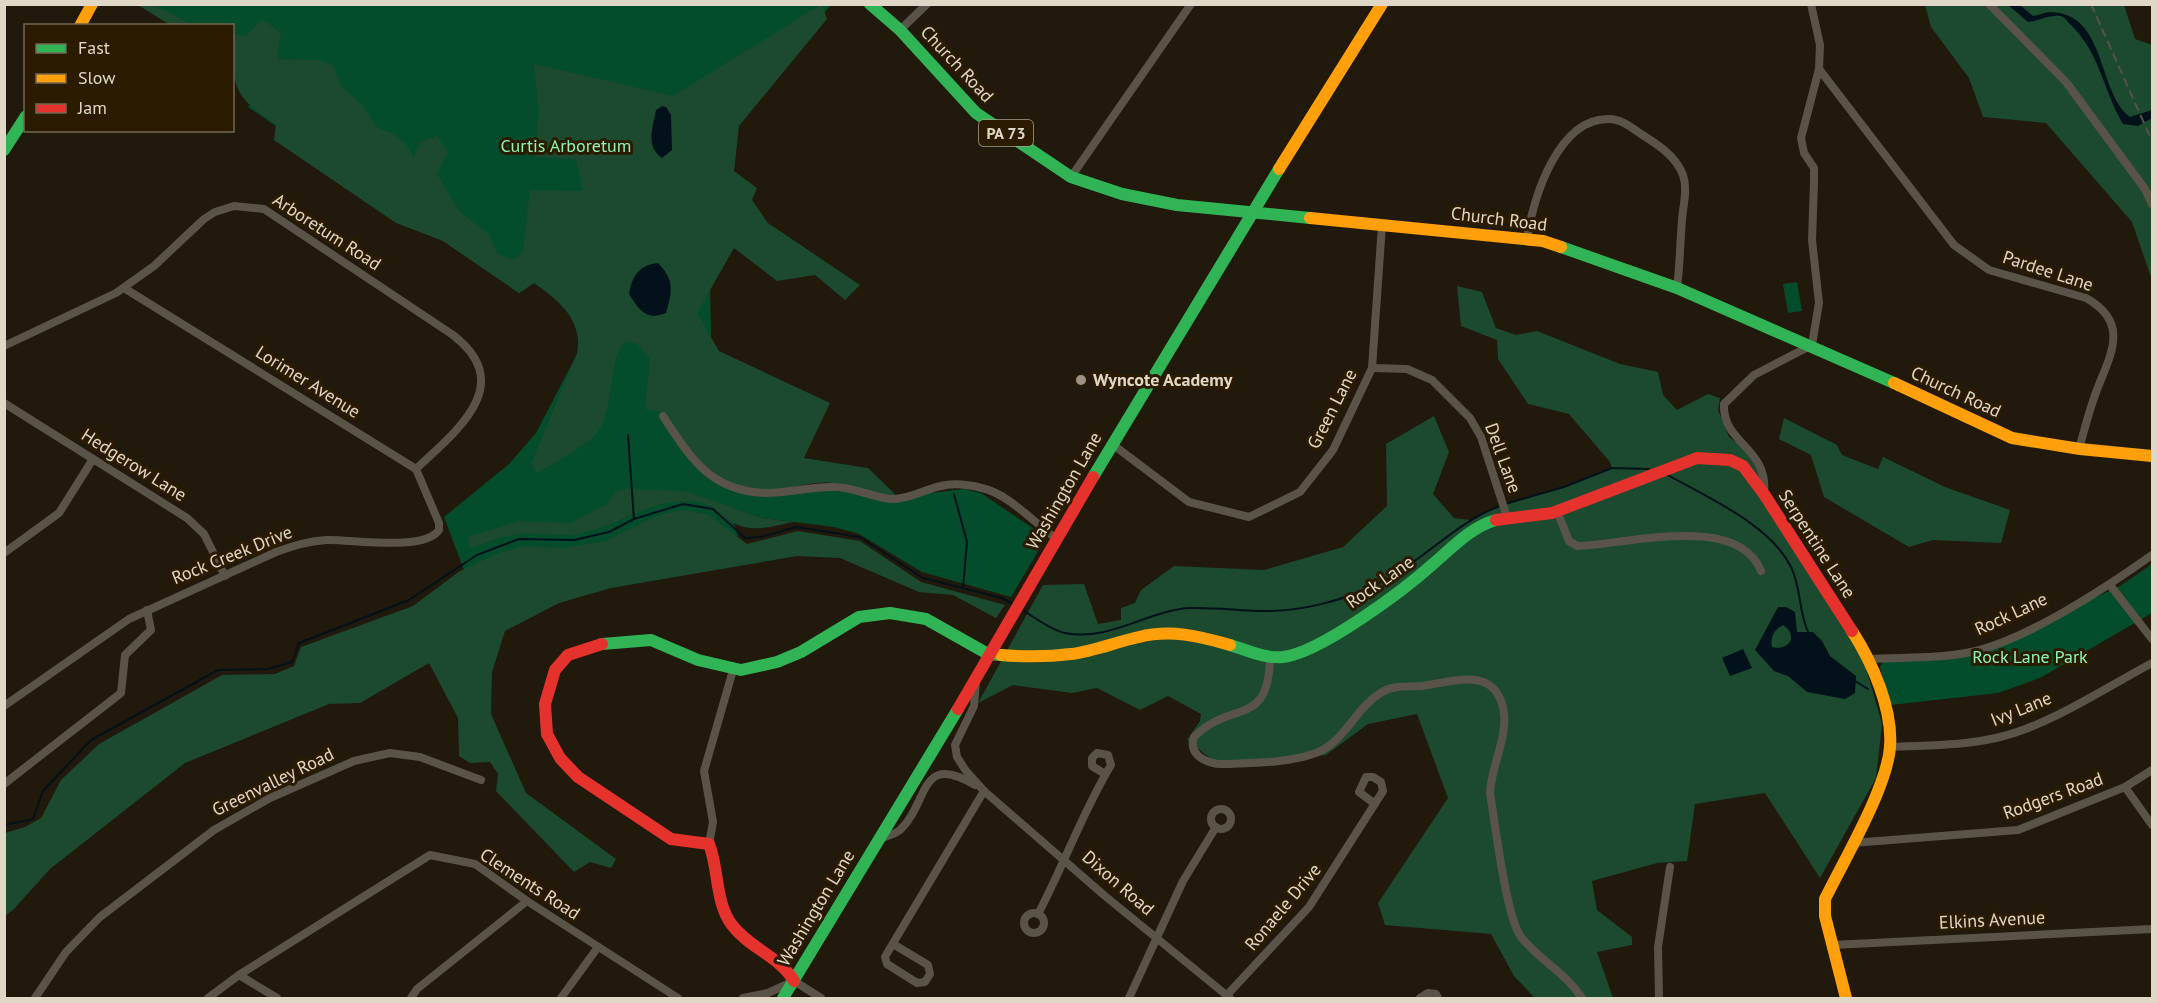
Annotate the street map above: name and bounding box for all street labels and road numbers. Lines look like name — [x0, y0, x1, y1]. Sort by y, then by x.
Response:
street label: Church Road — [916, 20, 999, 107]
road number: PA 73 — [979, 120, 1033, 146]
street label: Arboretum Road — [269, 188, 386, 275]
street label: Church Road — [1450, 201, 1549, 236]
street label: Pardee Lane — [2000, 245, 2096, 296]
street label: Lorimer Avenue — [252, 340, 365, 423]
street label: Church Road — [1907, 361, 2005, 422]
street label: Green Lane — [1302, 365, 1361, 453]
street label: Dell Lane — [1480, 420, 1527, 496]
street label: Hedgerow Lane — [77, 423, 191, 506]
street label: Washington Lane — [1021, 428, 1107, 554]
street label: Serpentine Lane — [1774, 485, 1861, 602]
street label: Rock Creek Drive — [168, 520, 295, 589]
street label: Rock Lane — [1341, 550, 1418, 613]
street label: Rock Lane — [1971, 587, 2051, 640]
street label: Ivy Lane — [1987, 686, 2055, 731]
street label: Greenvalley Road — [208, 742, 337, 821]
street label: Rodgers Road — [2000, 767, 2106, 824]
street label: Clements Road — [476, 843, 585, 925]
street label: Washington Lane — [772, 845, 859, 970]
street label: Dixon Road — [1078, 845, 1159, 920]
street label: Ronaele Drive — [1239, 858, 1326, 955]
street label: Elkins Avenue — [1938, 905, 2046, 934]

